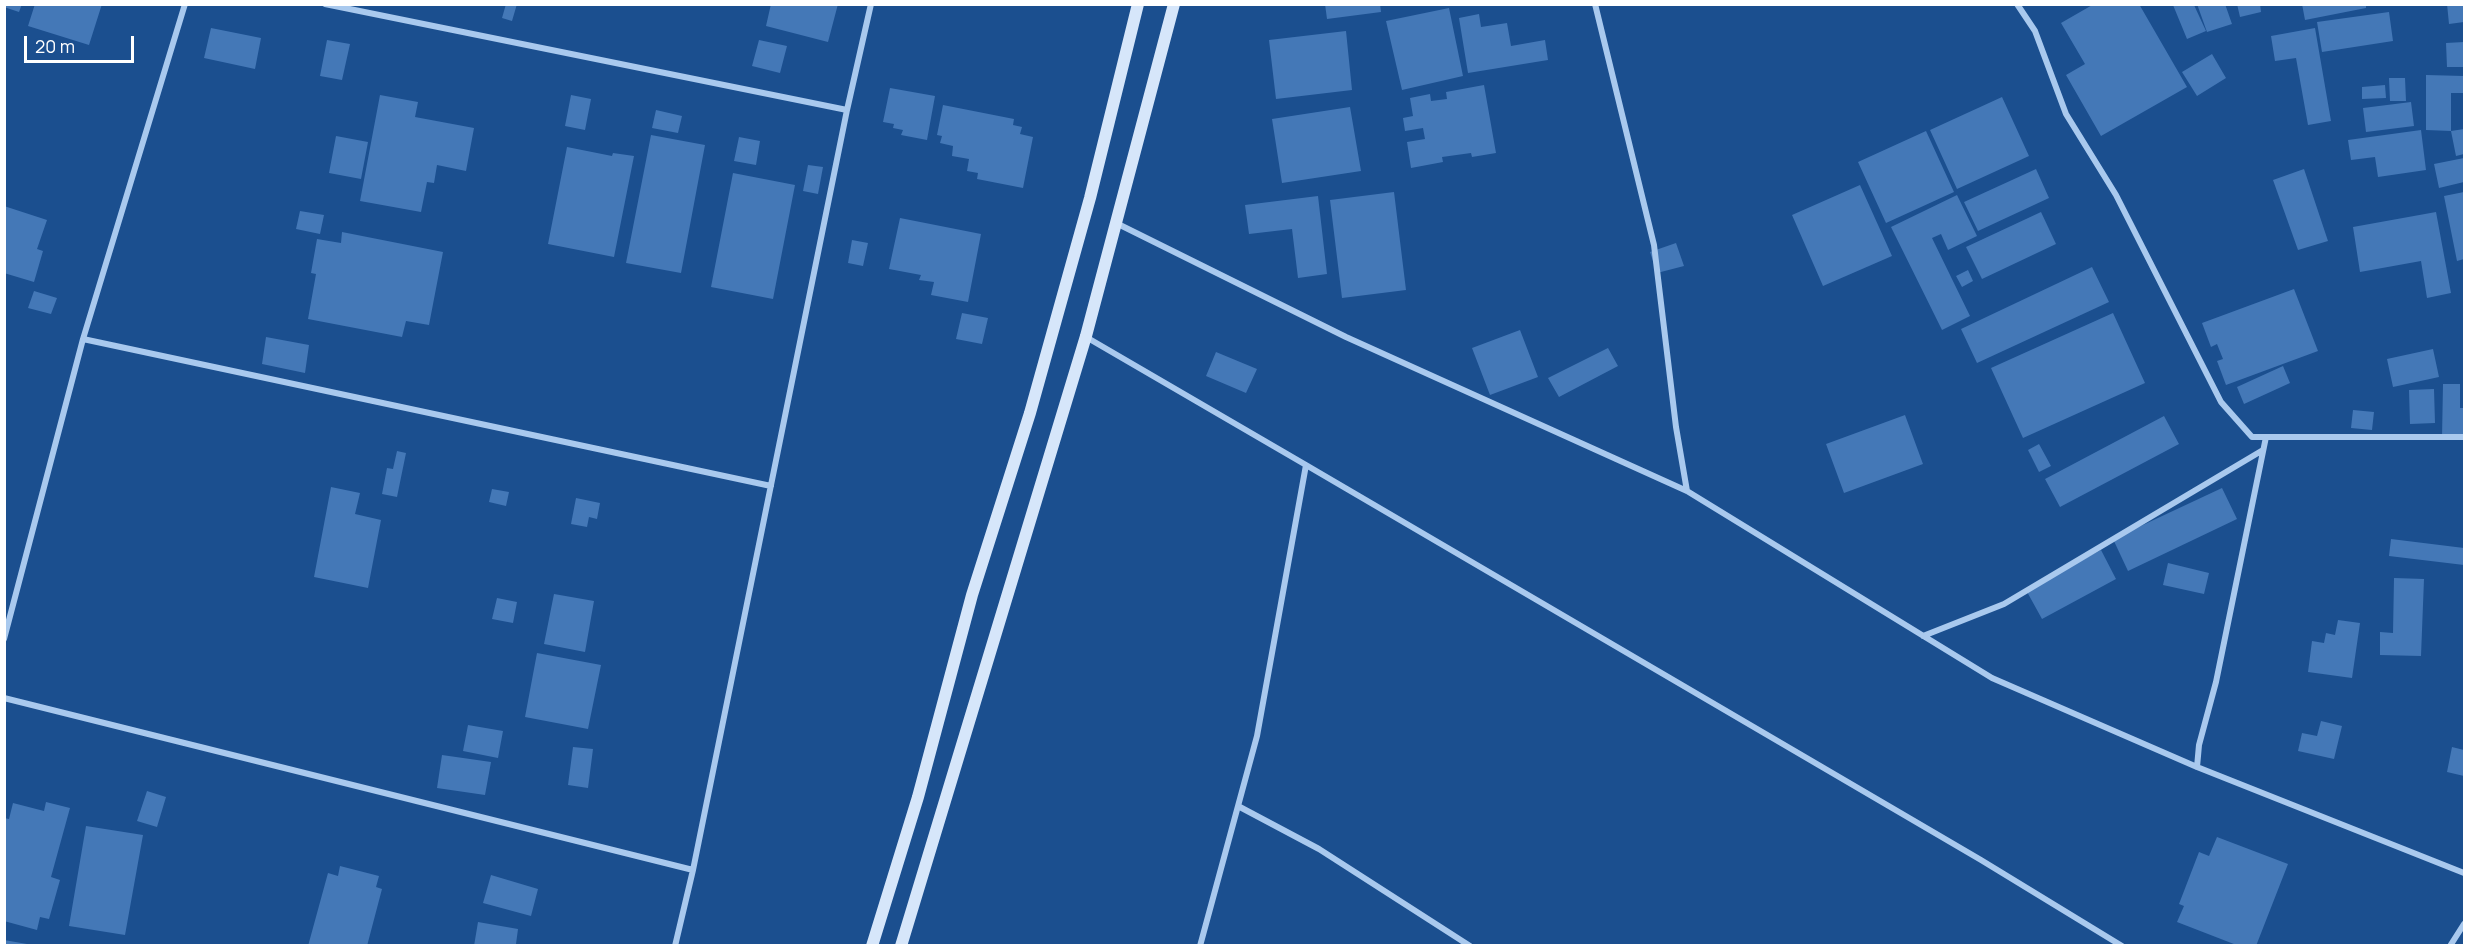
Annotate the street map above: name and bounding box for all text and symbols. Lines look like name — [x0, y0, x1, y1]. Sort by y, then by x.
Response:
scale bar — [27, 24, 136, 62]
text: 20 m — [35, 34, 75, 58]

